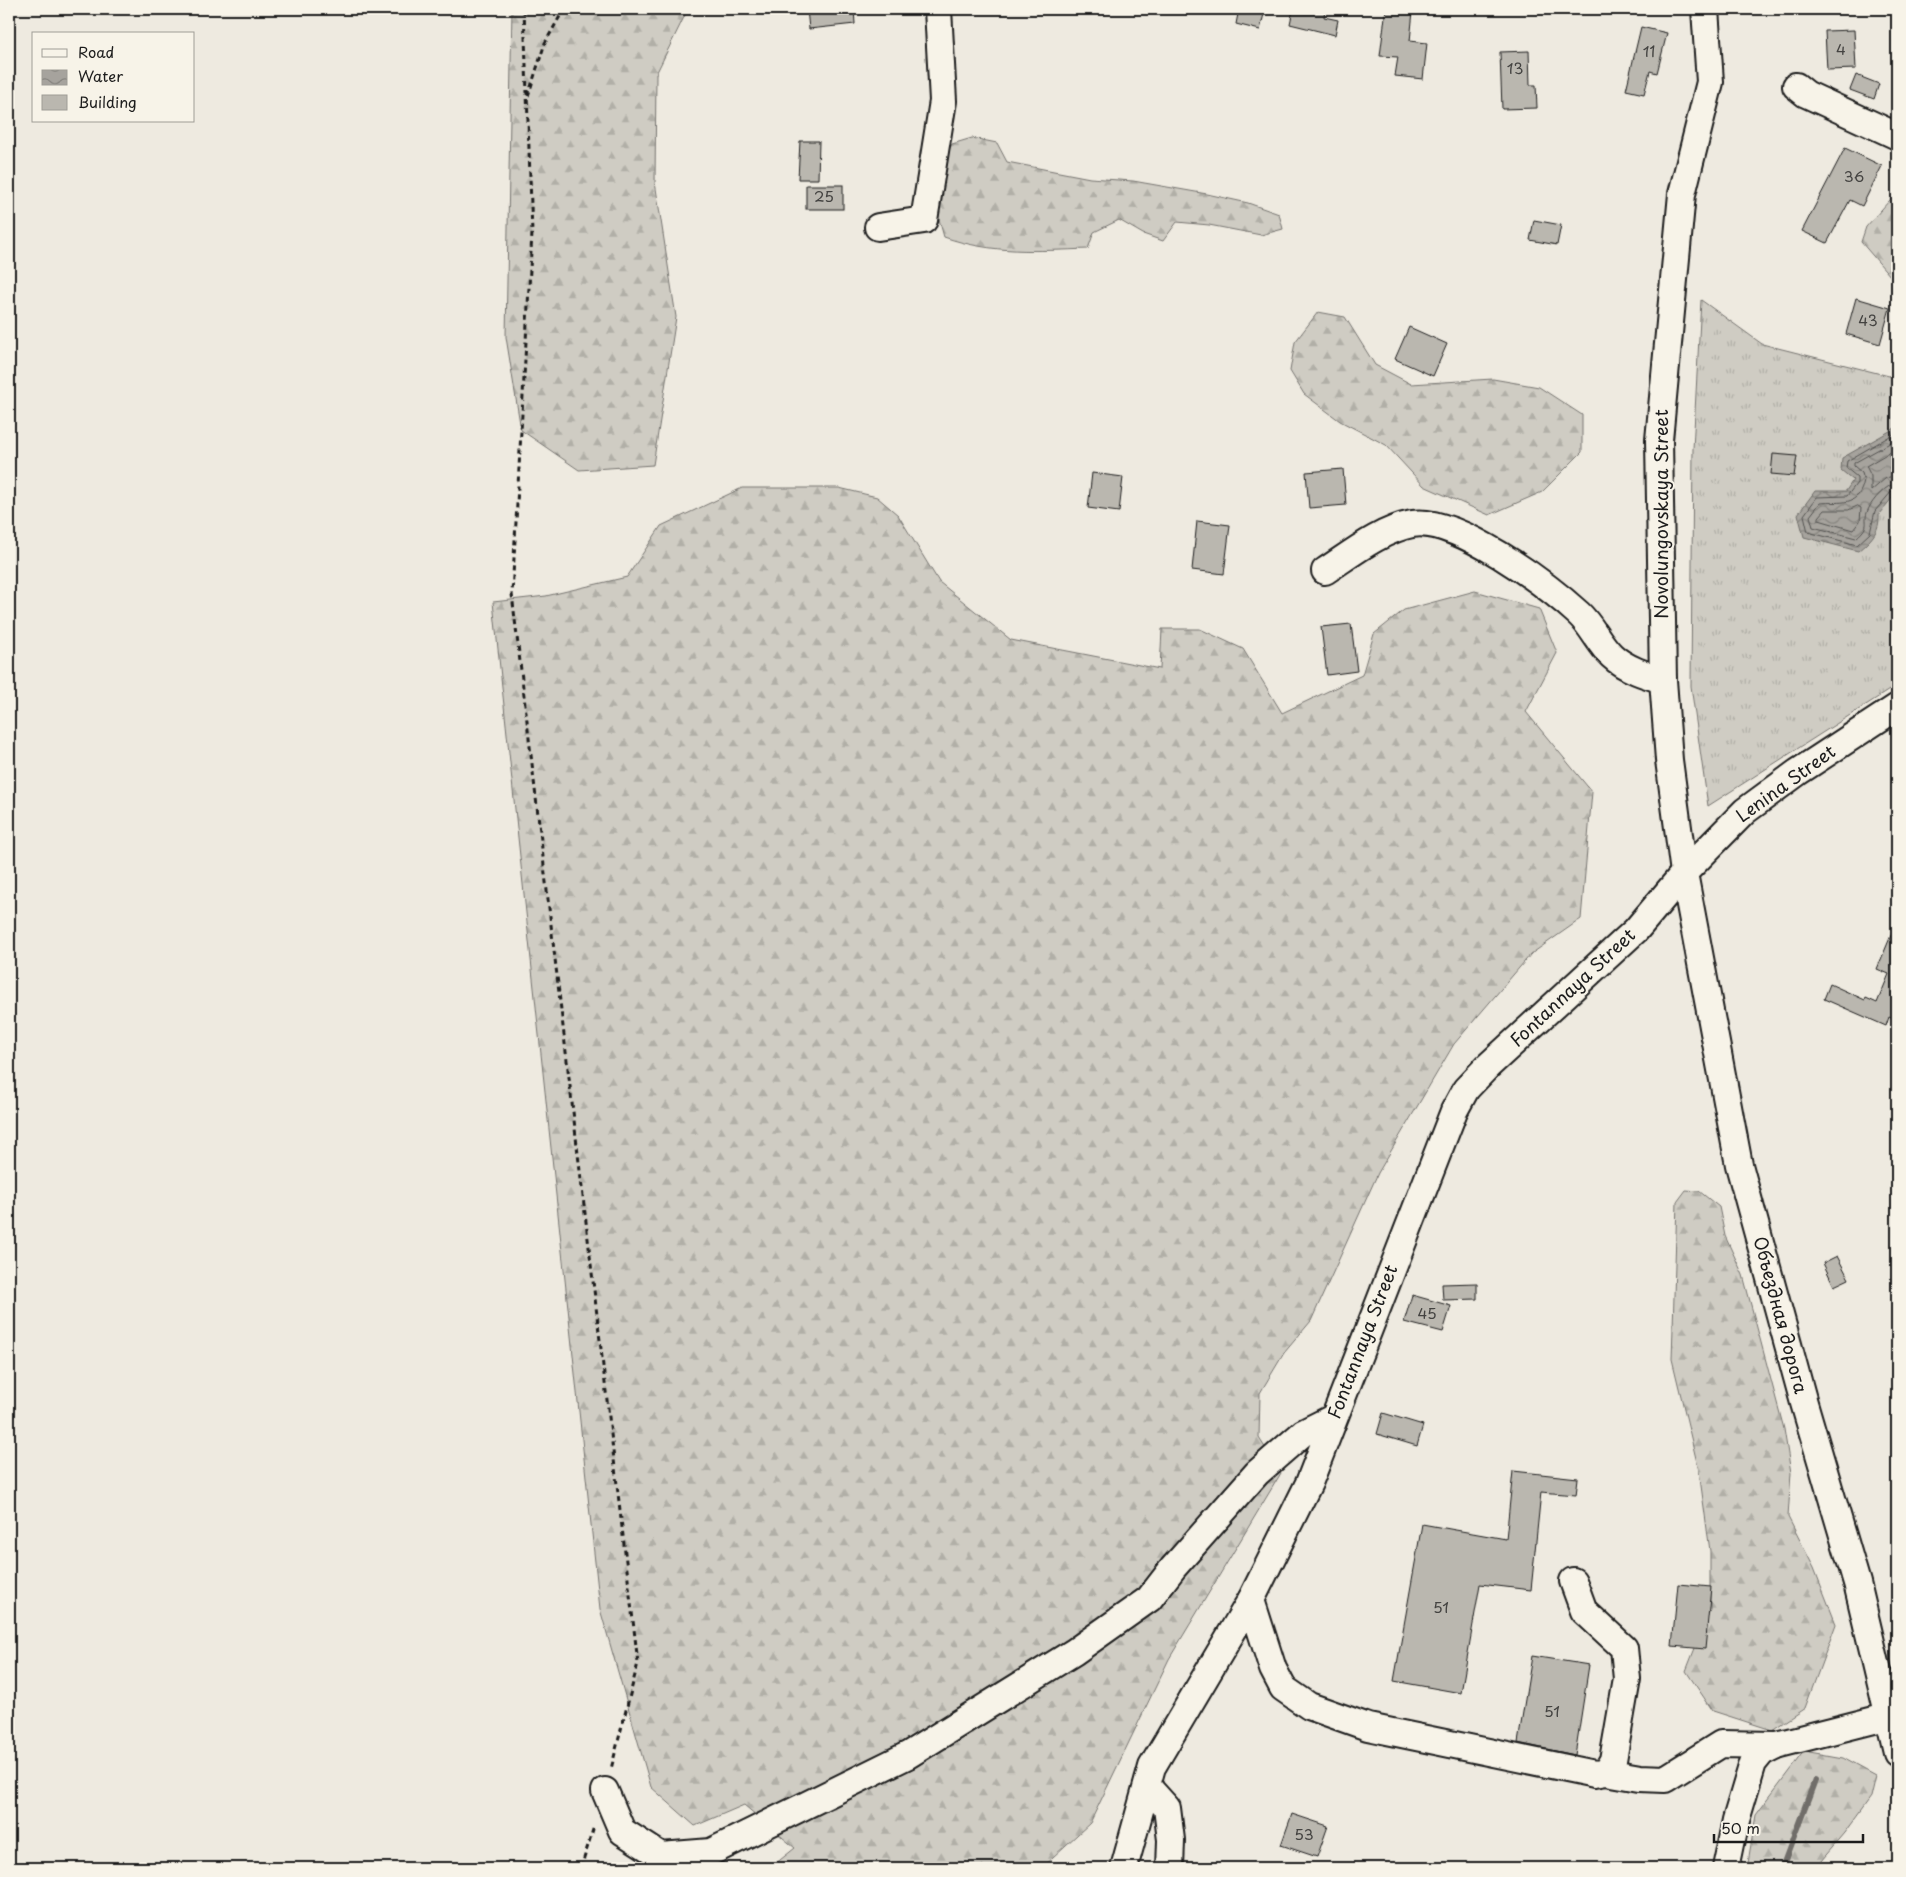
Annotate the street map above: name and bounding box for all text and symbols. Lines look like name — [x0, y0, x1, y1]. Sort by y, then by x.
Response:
legend — [32, 32, 195, 122]
house number: 4 — [1836, 37, 1846, 60]
house number: 11 — [1643, 39, 1655, 62]
text: Road — [78, 40, 114, 63]
house number: 13 — [1507, 56, 1523, 79]
text: Water — [78, 64, 123, 87]
text: Building — [78, 90, 137, 113]
house number: 36 — [1844, 164, 1864, 187]
house number: 25 — [814, 184, 834, 207]
house number: 43 — [1858, 308, 1878, 331]
street label: Novolungovskaya Street — [1647, 409, 1674, 619]
street label: Lenina Street — [1730, 737, 1841, 828]
street label: Fontannaya Street — [1503, 921, 1641, 1052]
street label: Объездная дорога — [1747, 1233, 1816, 1397]
street label: Fontannaya Street — [1320, 1260, 1403, 1422]
house number: 45 — [1417, 1301, 1437, 1324]
house number: 51 — [1433, 1595, 1449, 1618]
house number: 51 — [1544, 1699, 1560, 1722]
scale bar — [1714, 1812, 1862, 1844]
text: 50 m — [1721, 1816, 1760, 1839]
house number: 53 — [1294, 1822, 1314, 1845]

